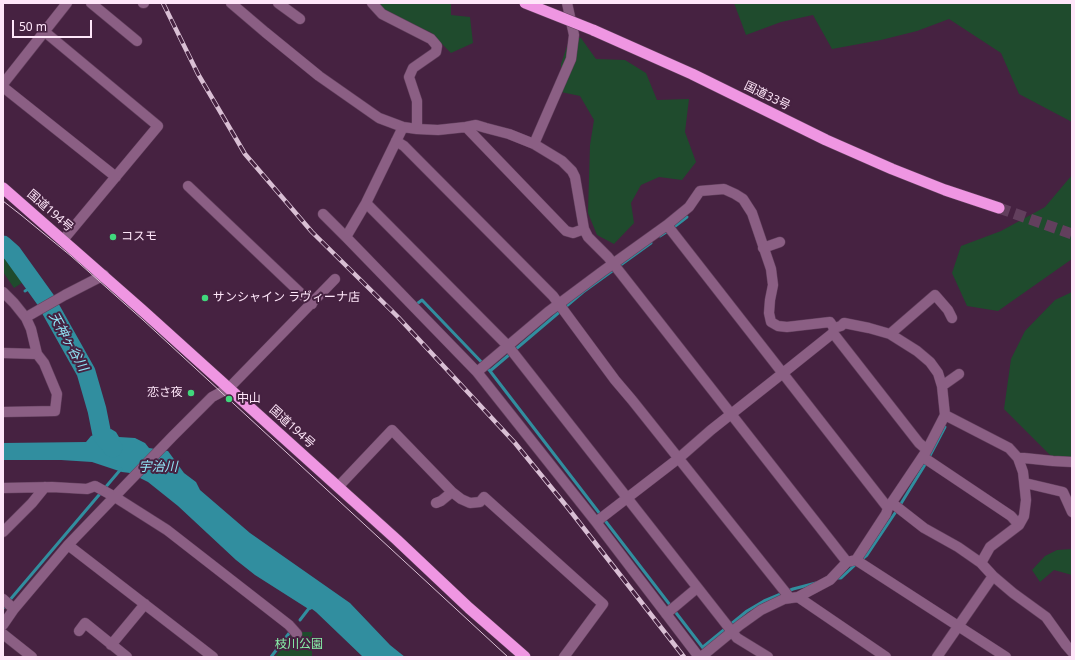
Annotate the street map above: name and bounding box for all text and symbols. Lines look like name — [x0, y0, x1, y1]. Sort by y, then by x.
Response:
scale bar — [14, 12, 94, 38]
text: 50 m — [19, 18, 47, 35]
street label: 国道33号 — [741, 79, 793, 113]
street label: 国道194号 — [24, 187, 76, 235]
place label: コスモ — [121, 230, 157, 244]
marker: コスモ — [108, 232, 118, 242]
place label: サンシャイン ラヴィーナ店 — [213, 291, 360, 305]
marker: サンシャイン ラヴィーナ店 — [200, 293, 210, 303]
water label: 天神ヶ谷川 — [45, 310, 91, 374]
place label: 恋さ夜 — [147, 386, 183, 400]
marker: 恋さ夜 — [186, 388, 196, 398]
place label: 中山 — [237, 392, 261, 406]
marker: 中山 — [224, 394, 234, 404]
street label: 国道194号 — [266, 403, 318, 451]
water label: 宇治川 — [139, 459, 177, 475]
park label: 枝川公園 — [275, 638, 323, 652]

